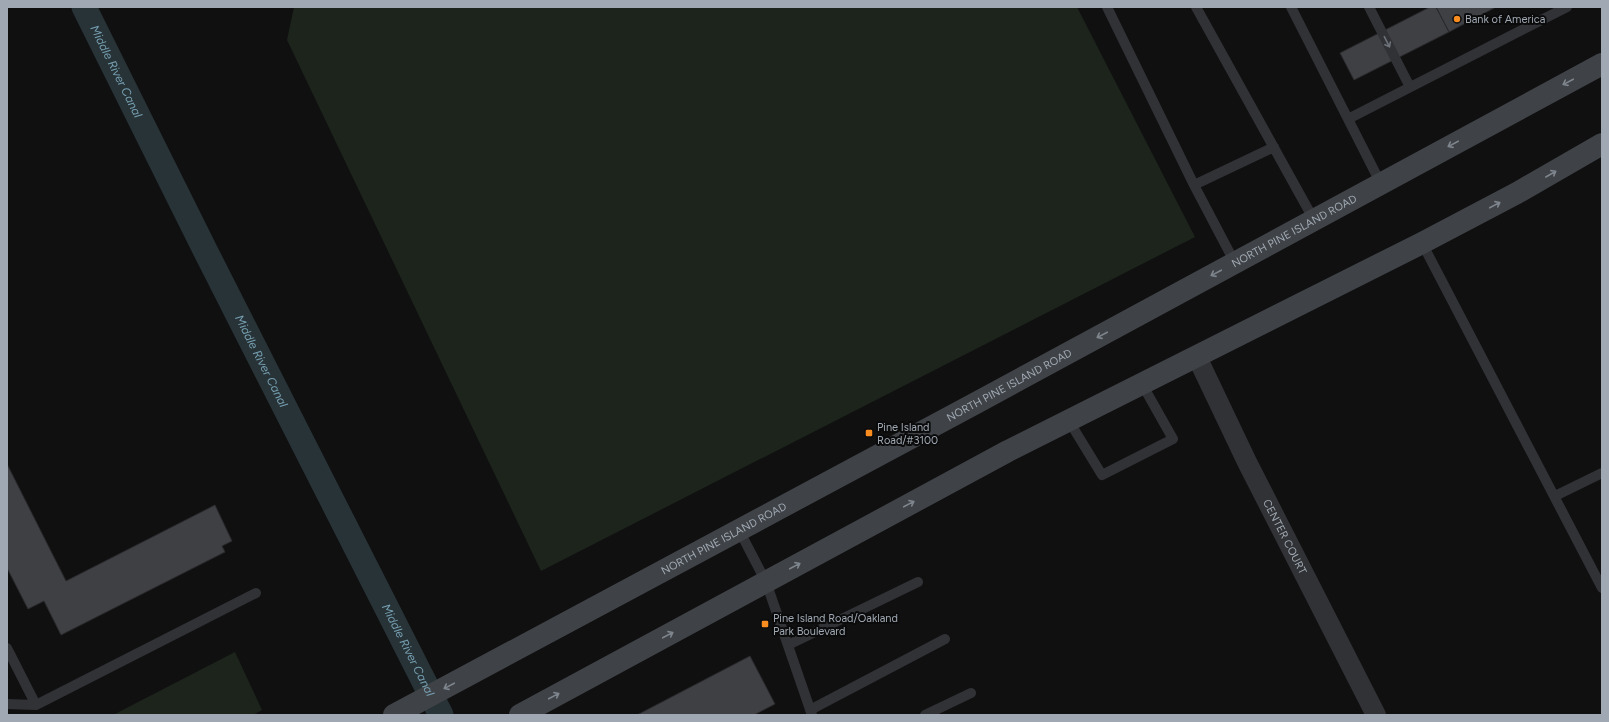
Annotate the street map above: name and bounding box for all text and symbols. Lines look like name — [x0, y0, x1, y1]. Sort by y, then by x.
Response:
place label: Bank of America — [1465, 13, 1545, 26]
marker: Bank of America — [1452, 14, 1462, 24]
water label: Middle River Canal — [87, 23, 145, 120]
one-way arrow — [1383, 36, 1391, 48]
one-way arrow — [1562, 79, 1574, 86]
one-way arrow — [1448, 141, 1460, 149]
one-way arrow — [1545, 169, 1557, 177]
street label: NORTH PINE ISLAND ROAD — [1229, 192, 1359, 270]
one-way arrow — [1489, 201, 1501, 208]
one-way arrow — [1210, 269, 1222, 277]
water label: Middle River Canal — [232, 313, 291, 410]
one-way arrow — [1096, 331, 1108, 339]
street label: NORTH PINE ISLAND ROAD — [945, 346, 1074, 425]
place label: Pine Island Road/#3100 — [877, 421, 938, 447]
marker: Pine Island Road/#3100 — [864, 428, 874, 438]
street label: CENTER COURT — [1260, 497, 1309, 576]
street label: NORTH PINE ISLAND ROAD — [659, 500, 789, 578]
one-way arrow — [903, 500, 915, 507]
one-way arrow — [789, 562, 801, 569]
water label: Middle River Canal — [379, 602, 437, 699]
place label: Pine Island Road/Oakland Park Boulevard — [773, 612, 898, 638]
marker: Pine Island Road/Oakland Park Boulevard — [760, 619, 770, 629]
one-way arrow — [662, 630, 674, 638]
one-way arrow — [443, 683, 455, 690]
one-way arrow — [548, 692, 560, 700]

